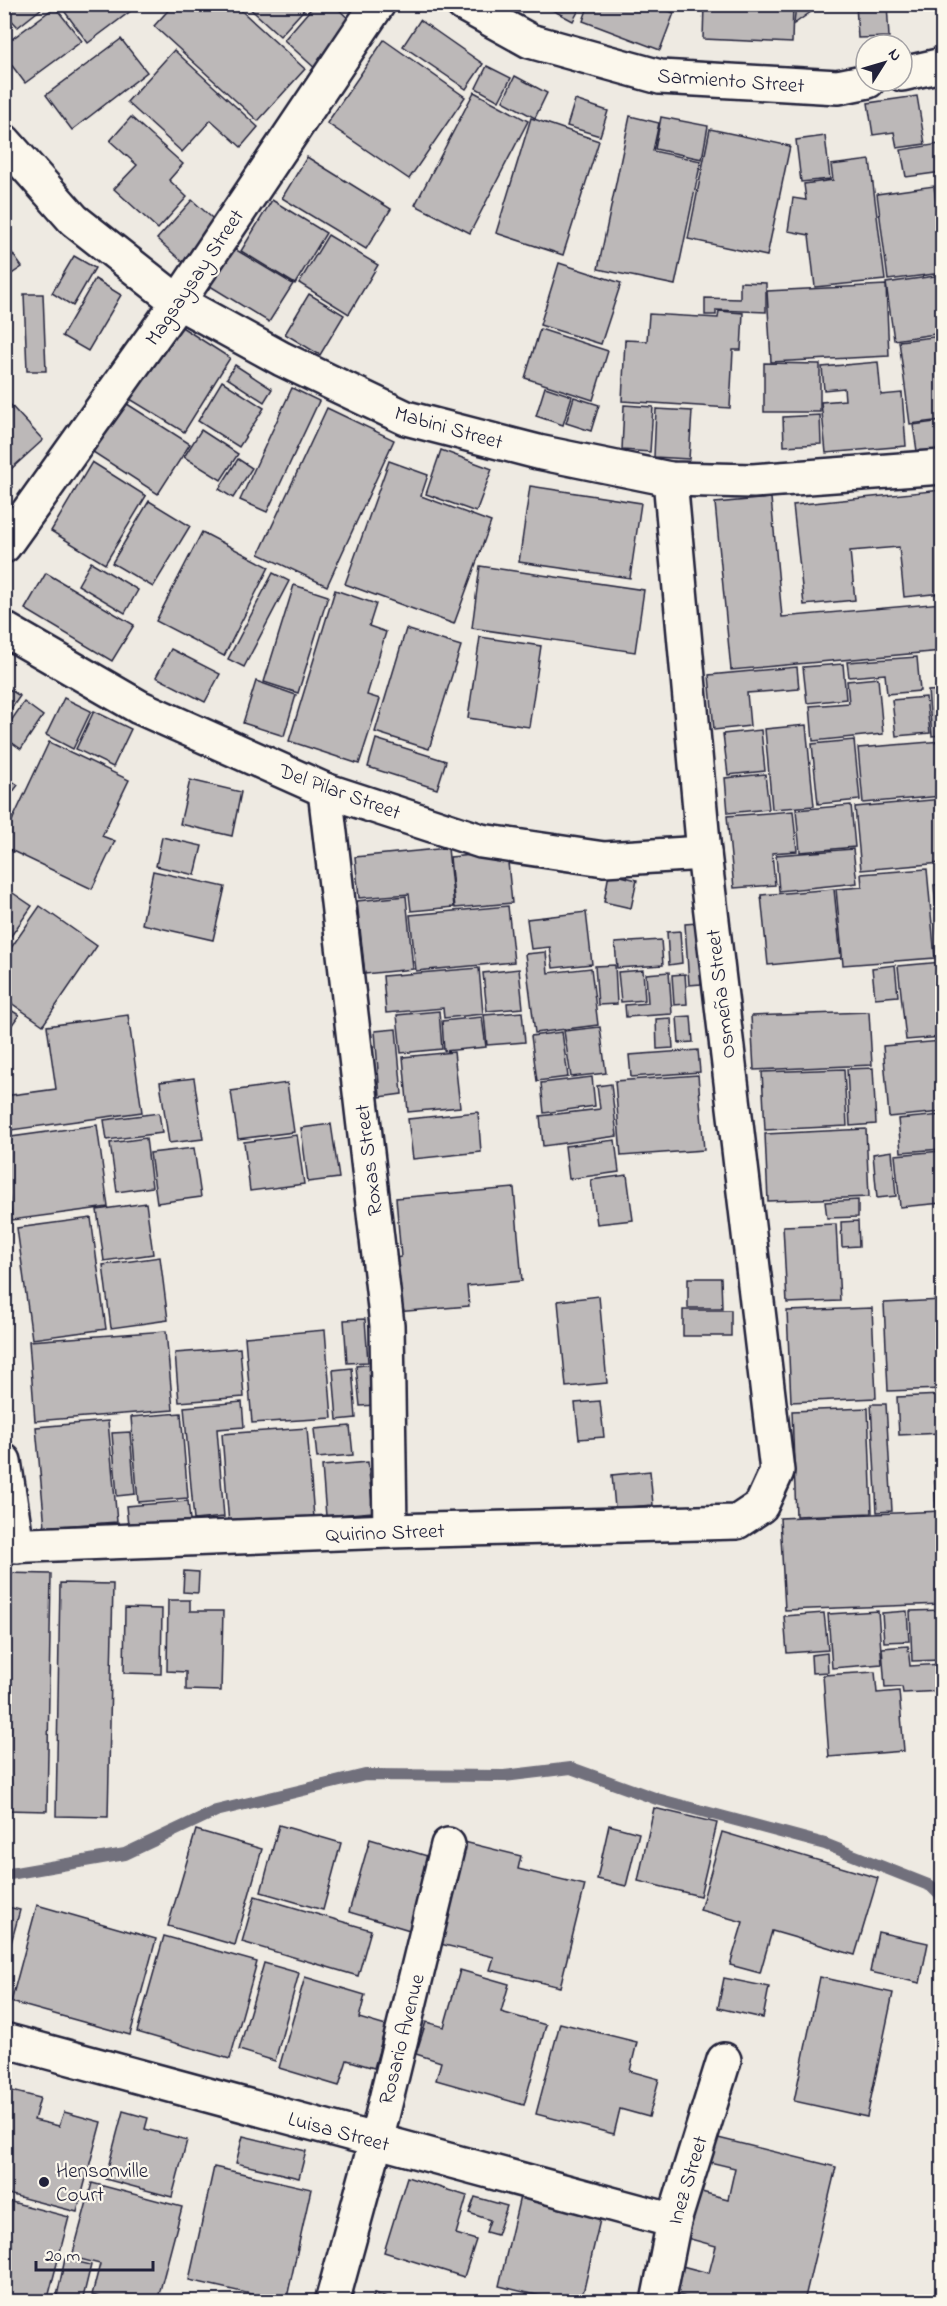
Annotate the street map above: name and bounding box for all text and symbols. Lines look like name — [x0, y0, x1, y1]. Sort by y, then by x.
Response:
north arrow — [854, 33, 914, 93]
text: N — [882, 44, 907, 67]
street label: Sarmiento Street — [656, 62, 805, 102]
street label: Magsaysay Street — [139, 204, 254, 354]
street label: Mabini Street — [391, 399, 506, 459]
street label: Del Pilar Street — [273, 757, 405, 829]
street label: Osmeña Street — [699, 927, 745, 1060]
street label: Roxas Street — [348, 1102, 392, 1217]
street label: Quirino Street — [325, 1517, 445, 1551]
street label: Rosario Avenue — [372, 1970, 434, 2108]
street label: Luisa Street — [285, 2105, 392, 2161]
street label: Inez Street — [661, 2132, 717, 2229]
place label: Hensonville Court — [56, 2157, 149, 2211]
marker: Hensonville Court — [37, 2175, 51, 2189]
scale bar — [36, 2234, 153, 2272]
text: 20 m — [45, 2244, 80, 2270]

